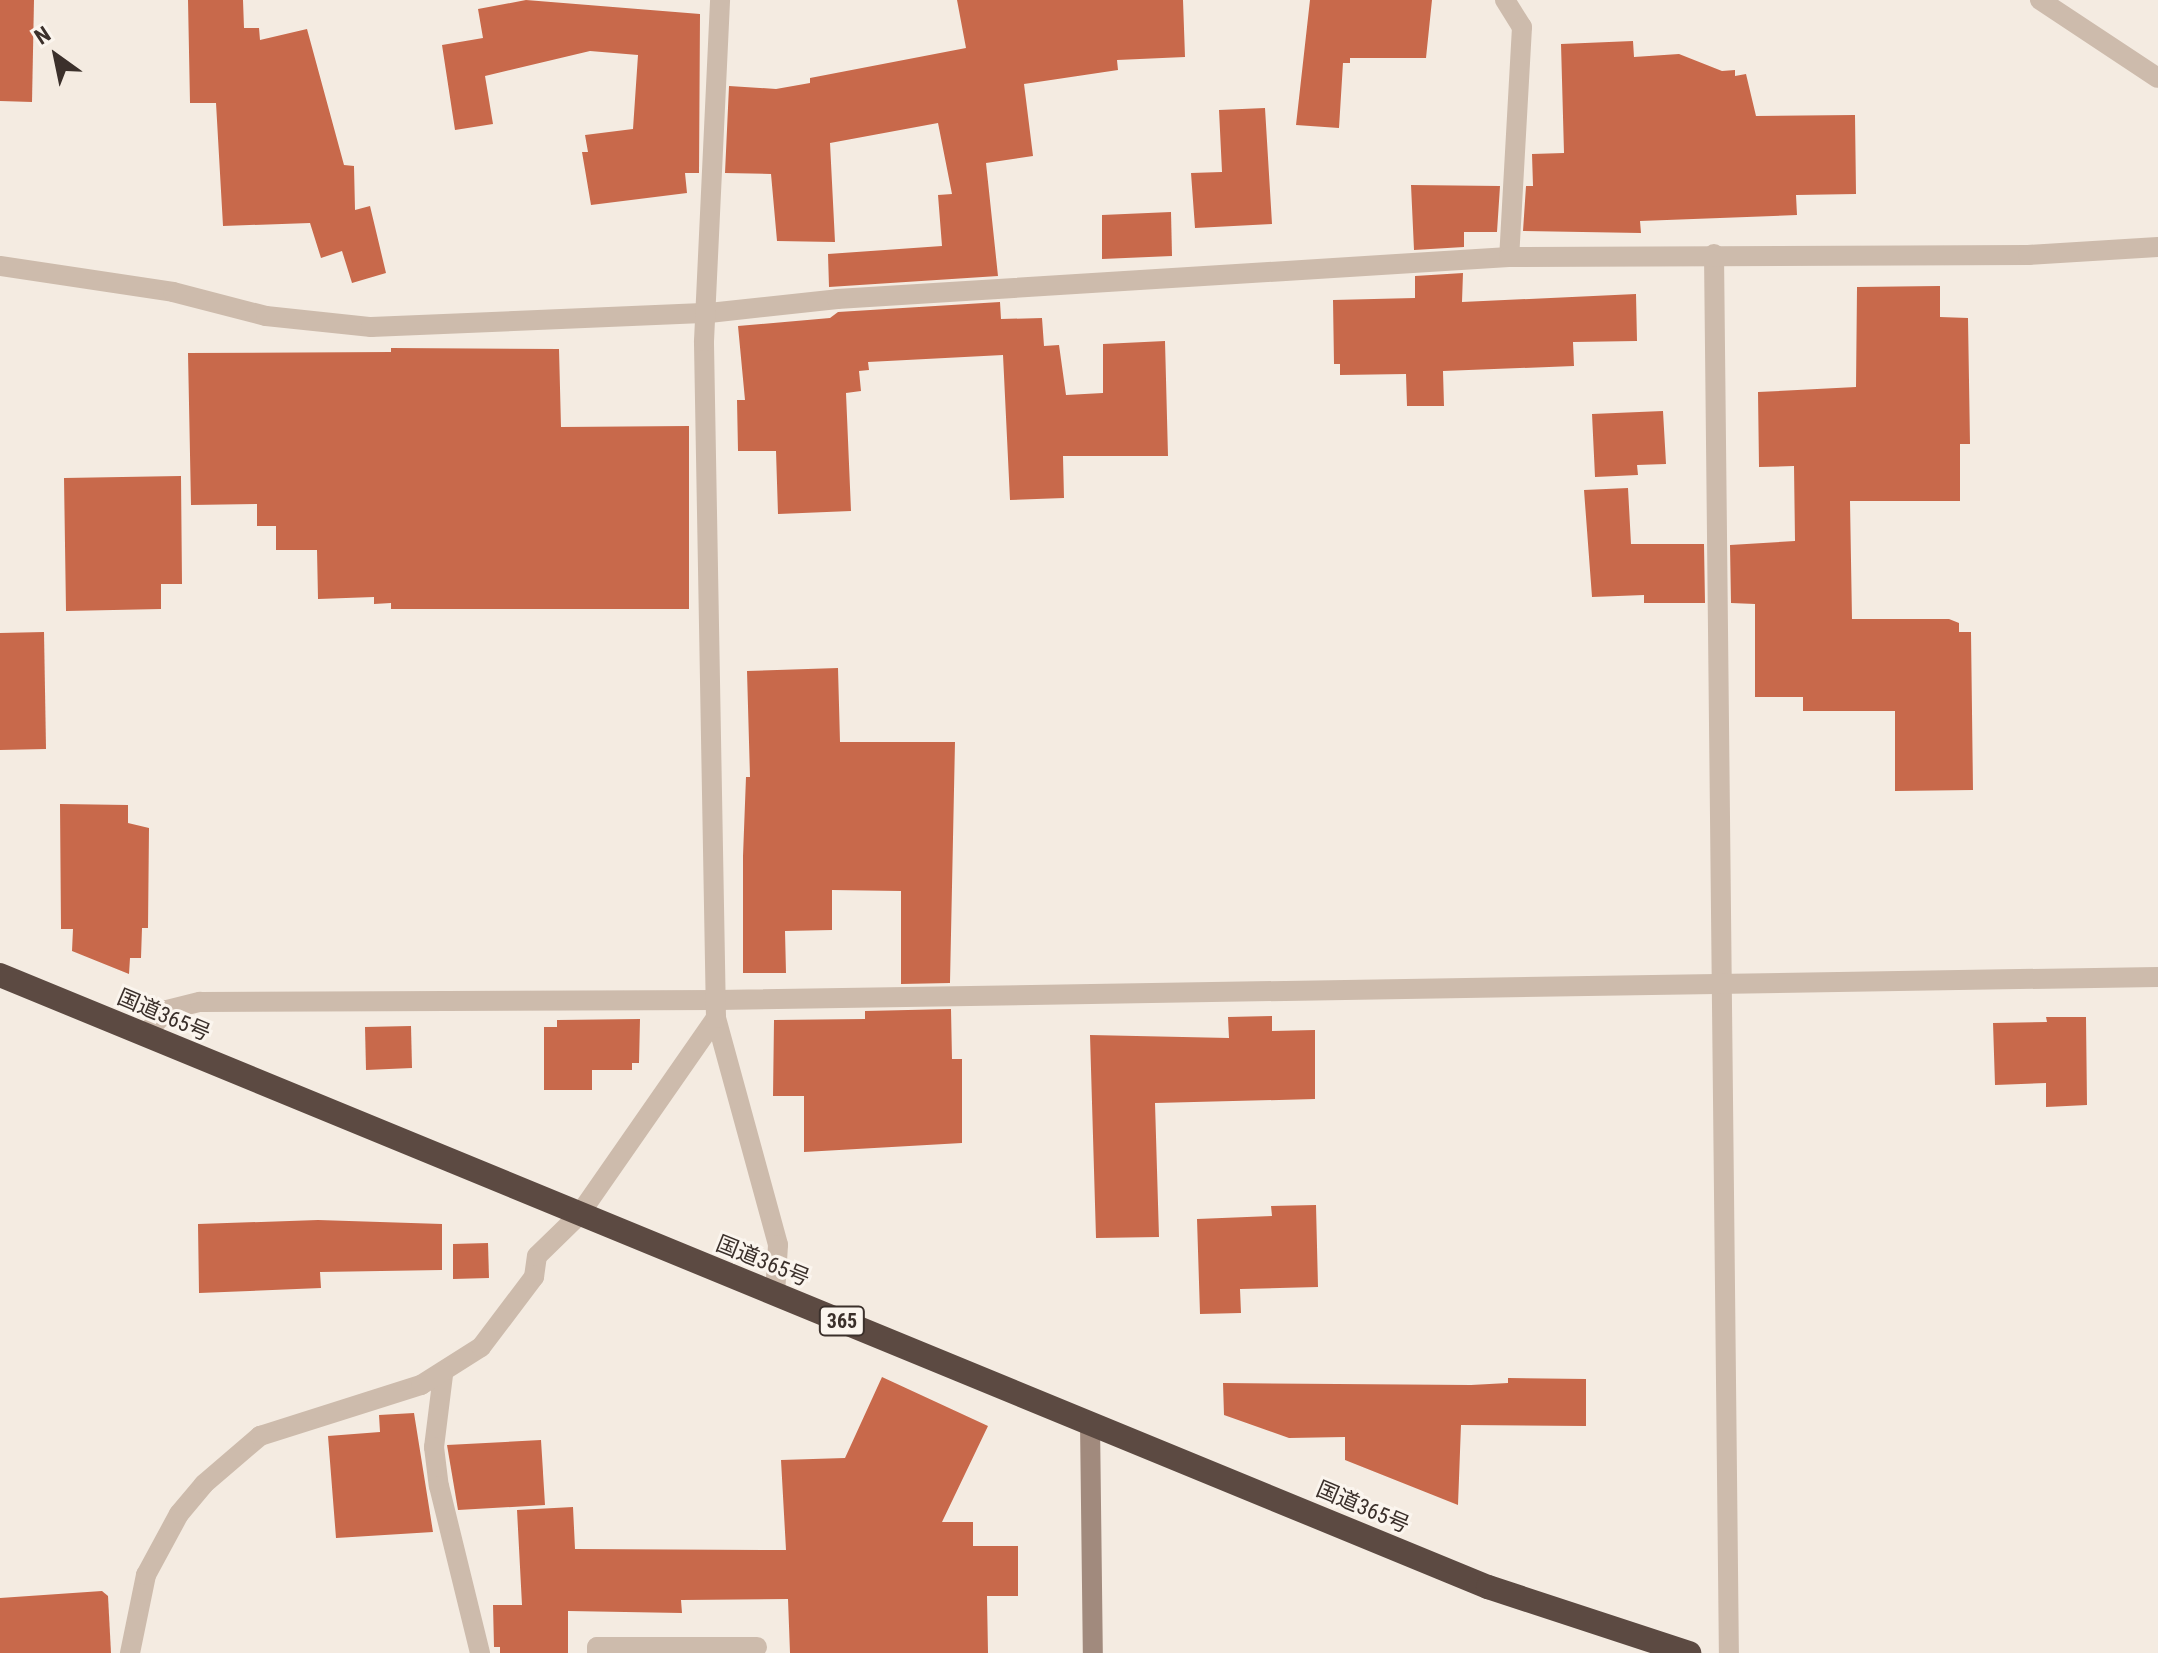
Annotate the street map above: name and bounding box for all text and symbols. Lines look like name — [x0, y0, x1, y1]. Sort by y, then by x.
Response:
north arrow — [16, 16, 96, 96]
text: N — [30, 21, 55, 50]
street label: 国道365号 — [113, 984, 215, 1046]
street label: 国道365号 — [712, 1230, 814, 1292]
road number: 365 — [818, 1305, 866, 1337]
street label: 国道365号 — [1312, 1476, 1414, 1538]

